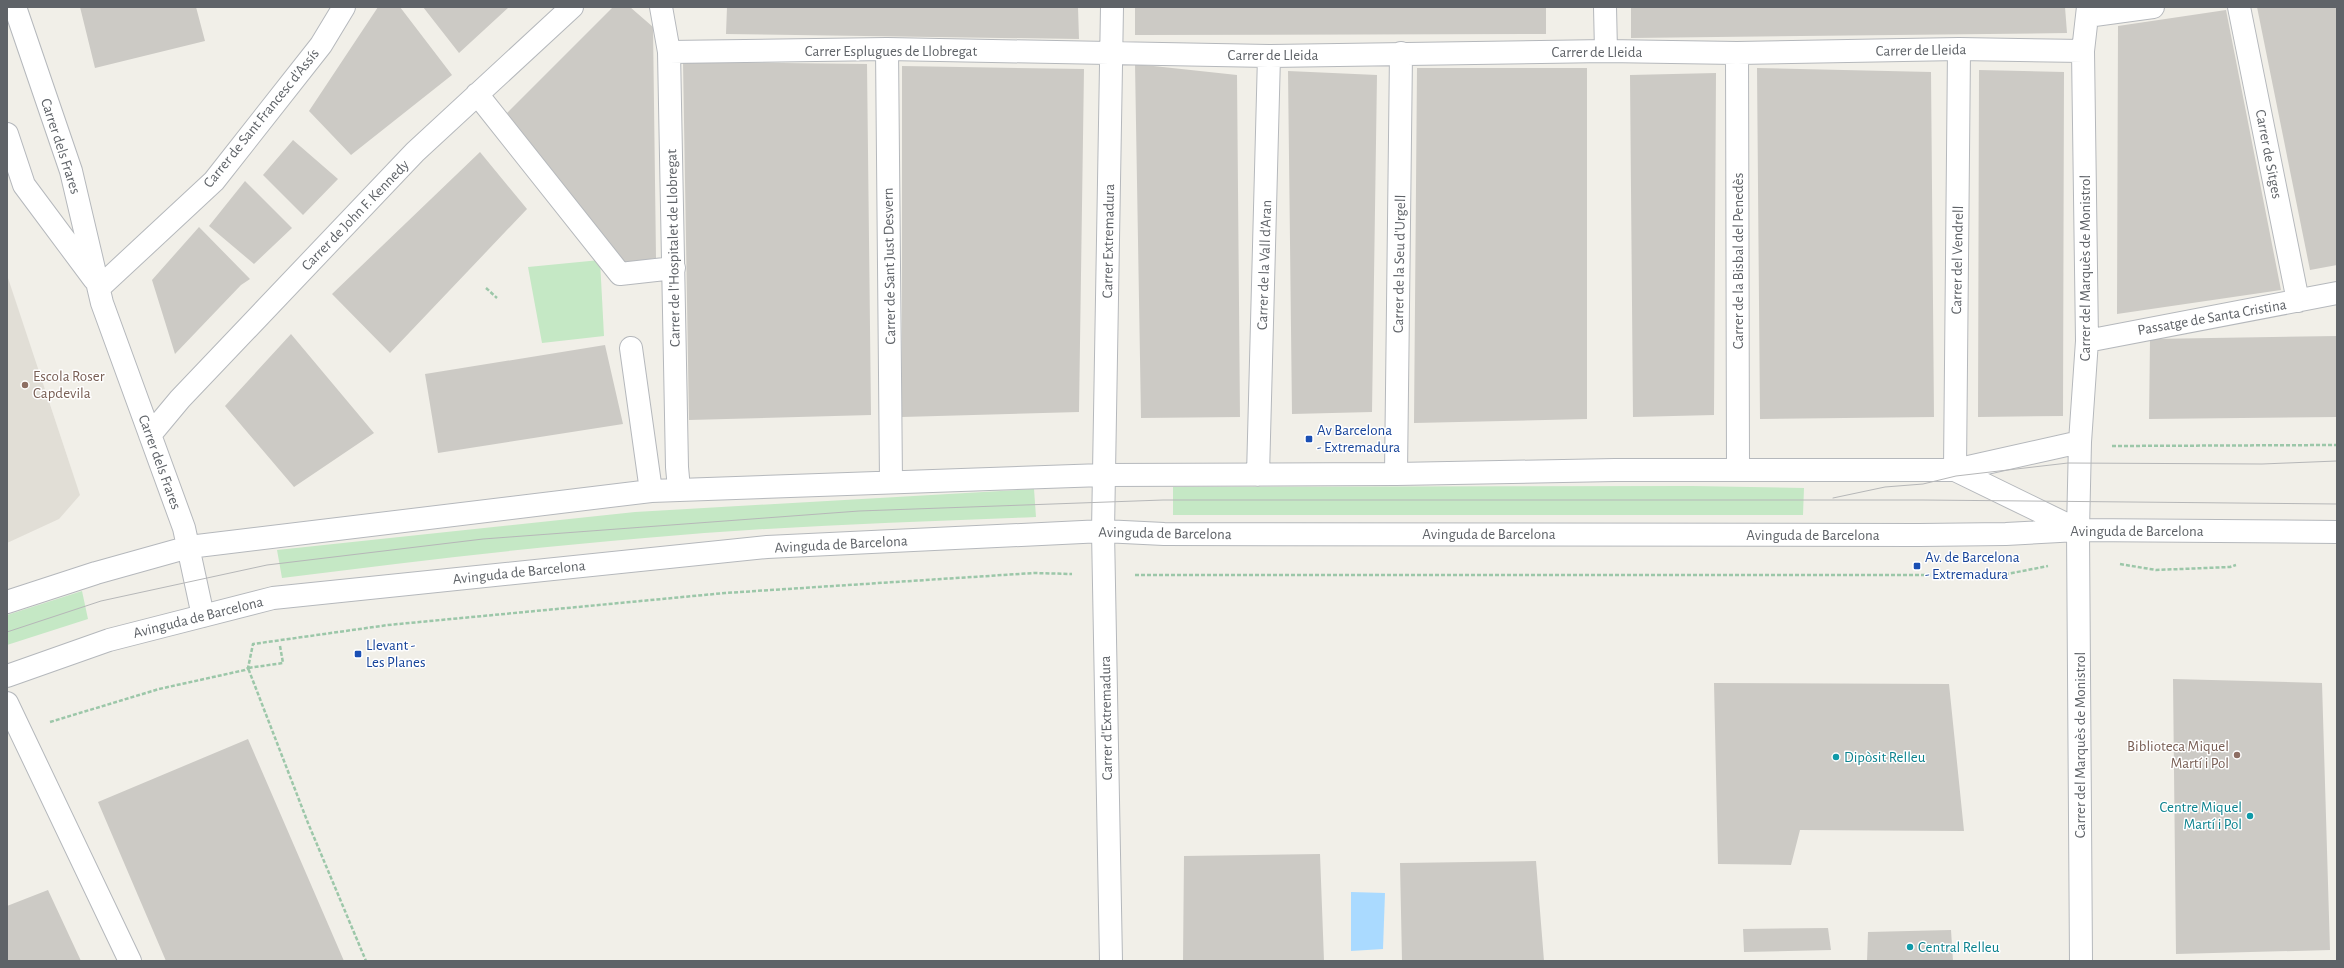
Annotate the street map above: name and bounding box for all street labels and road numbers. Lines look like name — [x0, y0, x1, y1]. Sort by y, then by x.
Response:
street label: Carrer de Lleida — [1875, 42, 1967, 59]
street label: Carrer Esplugues de Llobregat — [805, 44, 978, 59]
street label: Carrer de Lleida — [1552, 45, 1642, 60]
street label: Carrer de Sant Francesc d'Assís — [201, 46, 322, 191]
street label: Carrer de Lleida — [1228, 48, 1318, 63]
street label: Carrer dels Frares — [38, 96, 83, 196]
street label: Carrer de Sitges — [2253, 108, 2285, 200]
street label: Carrer de l'Hospitalet de Llobregat — [664, 149, 683, 347]
street label: Carrer de John F. Kennedy — [299, 157, 412, 274]
street label: Carrer de la Bisbal del Penedès — [1731, 173, 1746, 349]
street label: Carrer del Marquès de Monistrol — [2078, 175, 2093, 361]
street label: Carrer Extremadura — [1100, 184, 1117, 298]
street label: Carrer de Sant Just Desvern — [881, 187, 898, 345]
street label: Carrer de la Seu d'Urgell — [1391, 195, 1408, 333]
street label: Carrer de la Vall d'Aran — [1255, 200, 1274, 330]
street label: Carrer del Vendrell — [1949, 206, 1966, 315]
street label: Passatge de Santa Cristina — [2137, 297, 2288, 338]
street label: Carrer dels Frares — [135, 413, 184, 512]
street label: Avinguda de Barcelona — [2070, 524, 2204, 539]
street label: Avinguda de Barcelona — [1098, 525, 1232, 542]
street label: Avinguda de Barcelona — [1422, 527, 1556, 542]
street label: Avinguda de Barcelona — [1746, 528, 1880, 543]
street label: Avinguda de Barcelona — [774, 534, 908, 555]
street label: Avinguda de Barcelona — [452, 558, 586, 587]
street label: Avinguda de Barcelona — [132, 594, 265, 641]
street label: Carrer del Marquès de Monistrol — [2073, 652, 2088, 838]
street label: Carrer d'Extremadura — [1098, 655, 1115, 781]

